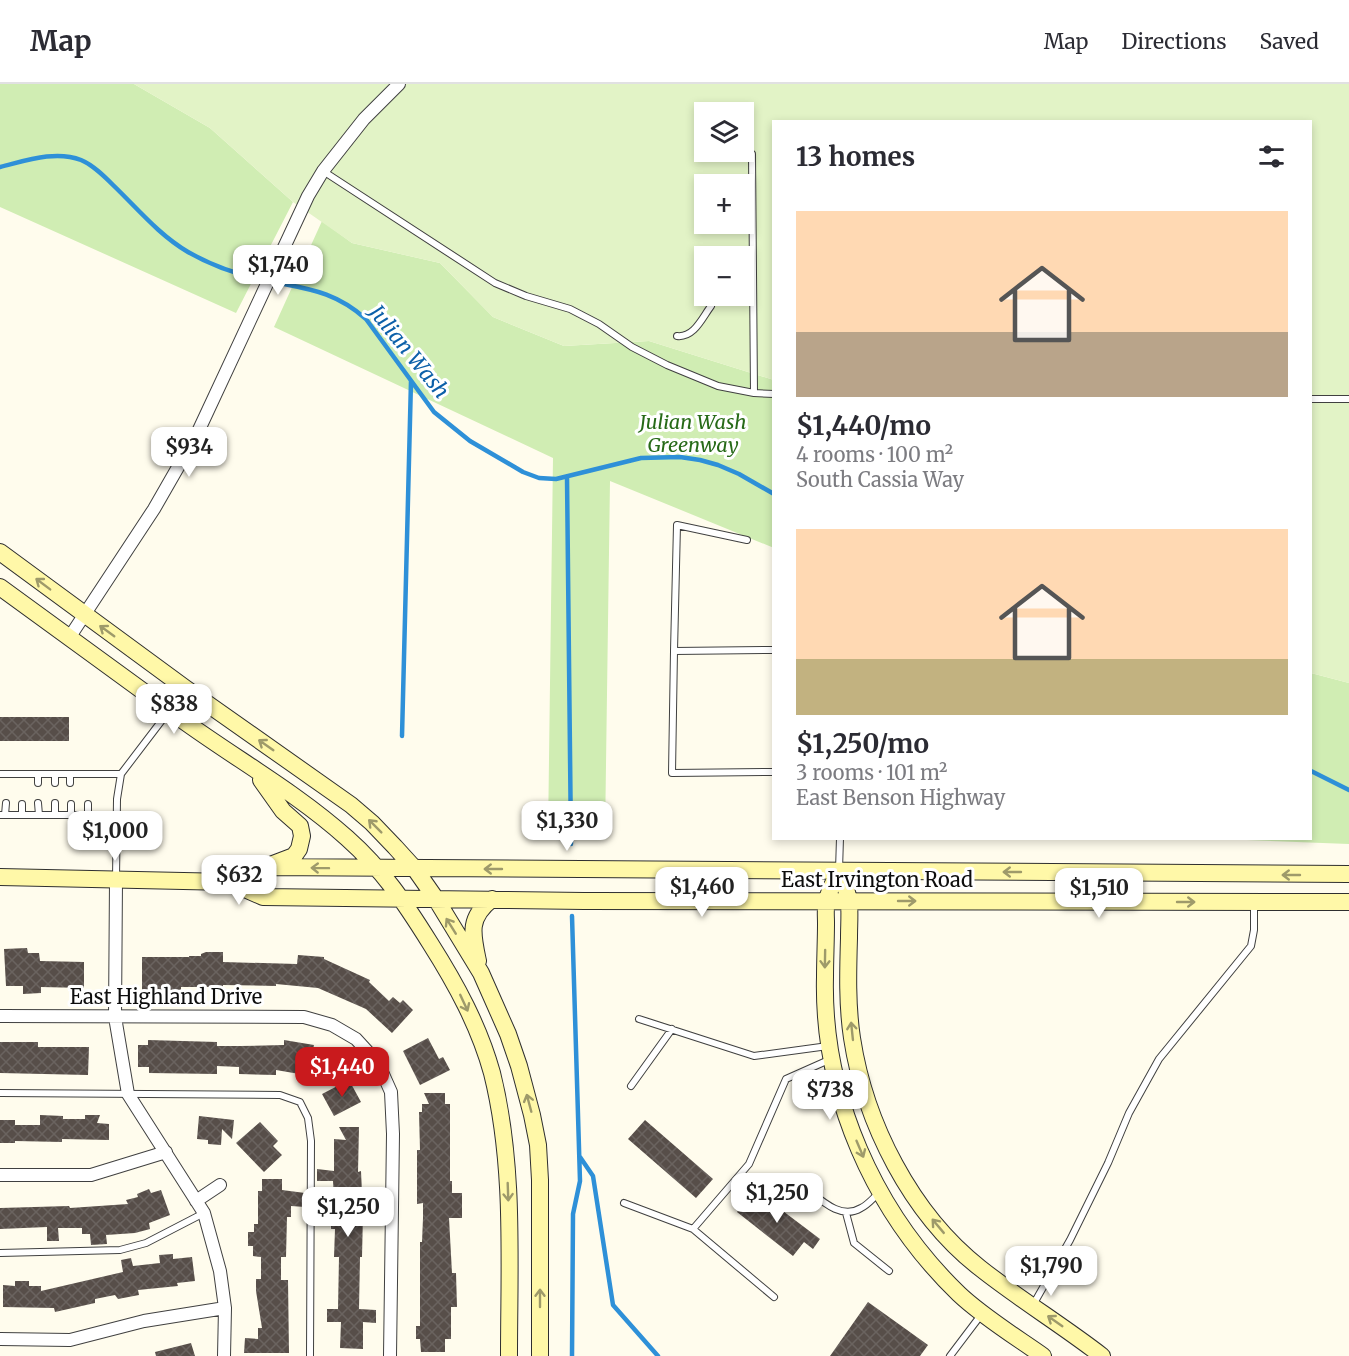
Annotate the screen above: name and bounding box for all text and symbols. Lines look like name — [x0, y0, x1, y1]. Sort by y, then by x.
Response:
text: Map — [30, 23, 92, 59]
text: Map — [1044, 28, 1088, 55]
text: Directions — [1121, 28, 1226, 55]
text: Saved — [1259, 28, 1319, 55]
map controls — [694, 102, 754, 306]
button: layers — [694, 102, 754, 162]
text: 13 homes — [796, 140, 915, 173]
icon: filters — [1255, 140, 1288, 173]
button: + — [694, 174, 754, 234]
pin: $1,740 — [229, 245, 327, 296]
button: − — [694, 246, 754, 306]
icon: home — [988, 250, 1096, 358]
text: $1,740 — [247, 252, 309, 277]
water label: Julian Wash — [362, 298, 455, 404]
park label: Julian Wash Greenway — [638, 409, 746, 457]
text: $1,440/mo — [796, 409, 931, 442]
pin: $934 — [153, 427, 225, 478]
text: $934 — [165, 434, 213, 459]
text: 4 rooms · 100 m² — [796, 442, 953, 467]
text: South Cassia Way — [796, 467, 964, 492]
icon: home — [988, 568, 1096, 676]
one-way arrow — [35, 577, 51, 590]
one-way arrow — [100, 625, 116, 638]
pin: $838 — [138, 684, 210, 735]
text: $838 — [150, 691, 198, 716]
text: $1,250/mo — [796, 727, 929, 760]
one-way arrow — [259, 739, 275, 751]
text: 3 rooms · 101 m² — [796, 760, 947, 785]
text: East Benson Highway — [796, 785, 1005, 810]
pin: $1,330 — [518, 801, 616, 852]
text: $1,330 — [536, 808, 598, 833]
pin: $1,000 — [66, 811, 164, 862]
text: $1,000 — [81, 818, 149, 843]
one-way arrow — [367, 819, 382, 833]
pin: $632 — [203, 855, 275, 906]
text: $632 — [216, 862, 262, 887]
one-way arrow — [311, 862, 331, 874]
one-way arrow — [484, 863, 504, 875]
one-way arrow — [1002, 866, 1022, 878]
pin: $1,460 — [653, 867, 751, 918]
street label: East Irvington Road — [781, 867, 973, 892]
pin: $1,510 — [1050, 868, 1148, 919]
one-way arrow — [1281, 869, 1301, 881]
text: $1,460 — [669, 874, 735, 899]
text: $1,510 — [1069, 875, 1129, 900]
one-way arrow — [897, 895, 917, 907]
one-way arrow — [1176, 896, 1196, 908]
one-way arrow — [445, 918, 457, 935]
one-way arrow — [820, 949, 831, 969]
street label: East Highland Drive — [70, 984, 262, 1009]
one-way arrow — [459, 993, 471, 1011]
one-way arrow — [846, 1022, 857, 1042]
pin: $1,440 — [293, 1047, 391, 1098]
text: $1,440 — [309, 1054, 375, 1079]
pin: $738 — [794, 1070, 866, 1121]
text: $738 — [806, 1077, 854, 1102]
one-way arrow — [523, 1094, 535, 1113]
one-way arrow — [855, 1139, 866, 1158]
pin: $1,250 — [728, 1173, 826, 1224]
text: $1,250 — [745, 1180, 809, 1205]
one-way arrow — [503, 1181, 514, 1201]
pin: $1,250 — [299, 1187, 397, 1238]
text: $1,250 — [316, 1194, 380, 1219]
one-way arrow — [931, 1219, 945, 1234]
pin: $1,790 — [1002, 1246, 1100, 1297]
text: $1,790 — [1019, 1253, 1083, 1278]
one-way arrow — [534, 1288, 546, 1308]
one-way arrow — [1047, 1315, 1064, 1327]

